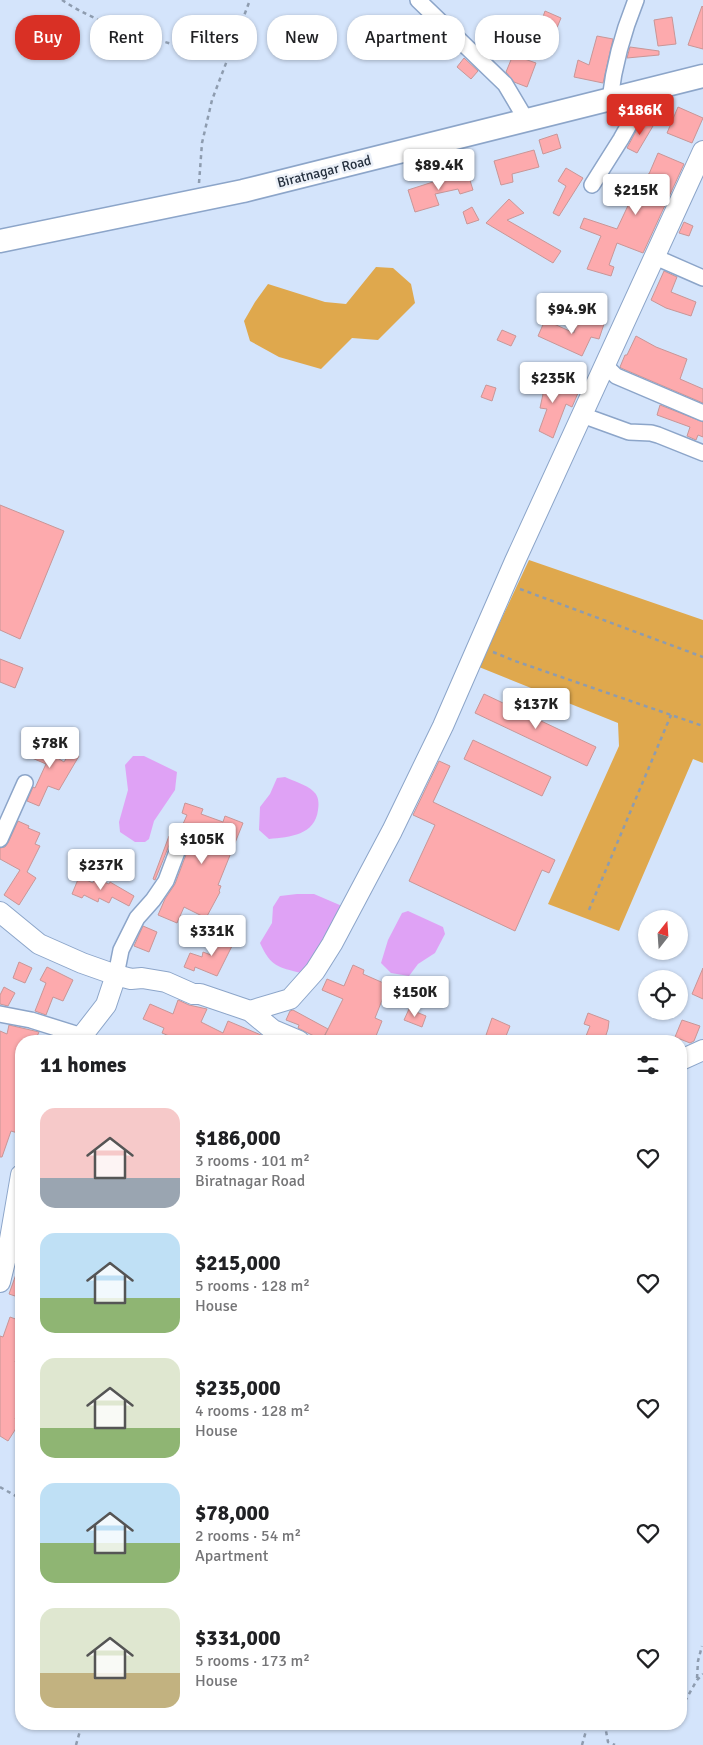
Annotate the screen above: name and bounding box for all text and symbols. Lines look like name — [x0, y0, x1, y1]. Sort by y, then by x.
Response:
chip: Buy — [15, 15, 80, 60]
chip: Rent — [90, 15, 162, 60]
chip: Filters — [172, 15, 257, 60]
chip: New — [267, 15, 337, 60]
chip: Apartment — [347, 15, 465, 60]
chip: House — [475, 15, 559, 60]
pin: $186K — [605, 94, 675, 136]
text: $186K — [618, 100, 662, 120]
pin: $89.4K — [398, 148, 480, 191]
street label: Biratnagar Road — [275, 152, 373, 191]
text: $89.4K — [414, 155, 464, 175]
pin: $215K — [601, 174, 671, 216]
text: $215K — [614, 180, 658, 200]
pin: $94.9K — [531, 292, 613, 335]
text: $94.9K — [547, 299, 597, 319]
pin: $235K — [518, 362, 588, 404]
text: $235K — [531, 368, 575, 388]
pin: $137K — [501, 688, 571, 730]
text: $137K — [514, 694, 558, 714]
pin: $78K — [20, 726, 80, 769]
text: $78K — [32, 733, 68, 753]
pin: $105K — [167, 822, 237, 865]
text: $105K — [180, 829, 224, 849]
pin: $237K — [66, 848, 136, 891]
text: $237K — [79, 855, 123, 875]
north arrow — [638, 910, 688, 960]
map controls — [638, 910, 688, 1020]
pin: $331K — [177, 914, 247, 957]
text: $331K — [190, 921, 234, 941]
button: locate — [638, 970, 688, 1020]
pin: $150K — [380, 976, 450, 1018]
text: $150K — [393, 982, 437, 1002]
icon: filters — [634, 1051, 662, 1079]
text: 11 homes — [40, 1052, 126, 1078]
text: $186,000 — [195, 1125, 281, 1151]
icon: home — [80, 1128, 140, 1188]
icon: heart — [634, 1144, 662, 1172]
text: 3 rooms · 101 m² — [195, 1151, 310, 1171]
text: Biratnagar Road — [195, 1171, 305, 1191]
text: $215,000 — [195, 1250, 281, 1276]
icon: home — [80, 1253, 140, 1313]
icon: heart — [634, 1269, 662, 1297]
text: 5 rooms · 128 m² — [195, 1276, 310, 1296]
text: House — [195, 1296, 238, 1316]
text: $235,000 — [195, 1375, 281, 1401]
icon: home — [80, 1378, 140, 1438]
icon: heart — [634, 1394, 662, 1422]
text: 4 rooms · 128 m² — [195, 1401, 310, 1421]
text: House — [195, 1421, 238, 1441]
text: $78,000 — [195, 1500, 269, 1526]
icon: home — [80, 1503, 140, 1563]
icon: heart — [634, 1519, 662, 1547]
text: 2 rooms · 54 m² — [195, 1526, 301, 1546]
text: Apartment — [195, 1546, 268, 1566]
text: $331,000 — [195, 1625, 281, 1651]
icon: home — [80, 1628, 140, 1688]
icon: heart — [634, 1644, 662, 1672]
text: 5 rooms · 173 m² — [195, 1651, 310, 1671]
text: House — [195, 1671, 238, 1691]

